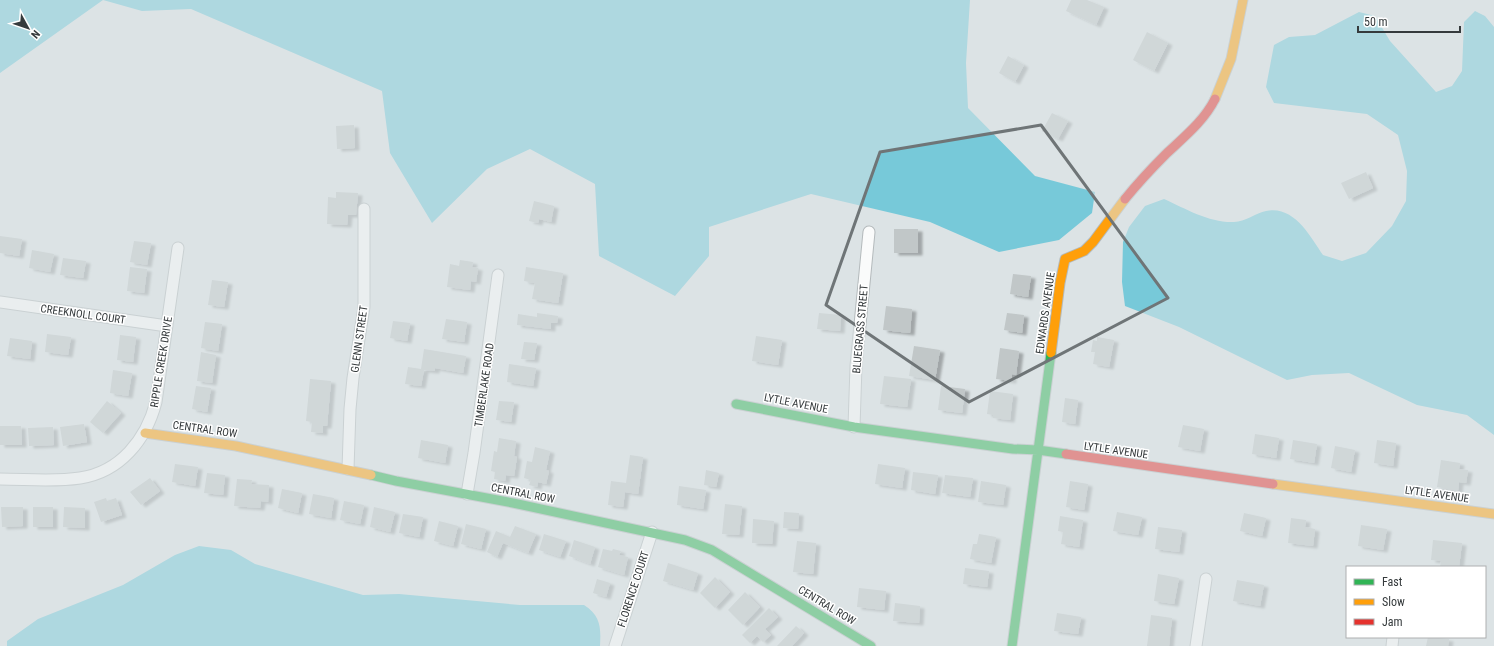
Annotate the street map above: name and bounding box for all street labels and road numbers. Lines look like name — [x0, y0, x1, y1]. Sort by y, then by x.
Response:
street label: EDWARDS AVENUE — [1033, 271, 1058, 355]
street label: BLUEGRASS STREET — [850, 284, 871, 374]
street label: CREEKNOLL COURT — [40, 302, 126, 327]
street label: GLENN STREET — [348, 305, 371, 373]
street label: RIPPLE CREEK DRIVE — [148, 315, 175, 409]
street label: TIMBERLAKE ROAD — [472, 342, 497, 428]
street label: LYTLE AVENUE — [763, 391, 829, 416]
street label: CENTRAL ROW — [172, 419, 239, 441]
street label: LYTLE AVENUE — [1083, 440, 1149, 462]
street label: CENTRAL ROW — [490, 481, 557, 506]
street label: LYTLE AVENUE — [1404, 484, 1470, 506]
street label: FLORENCE COURT — [615, 549, 652, 629]
street label: CENTRAL ROW — [796, 583, 858, 628]

